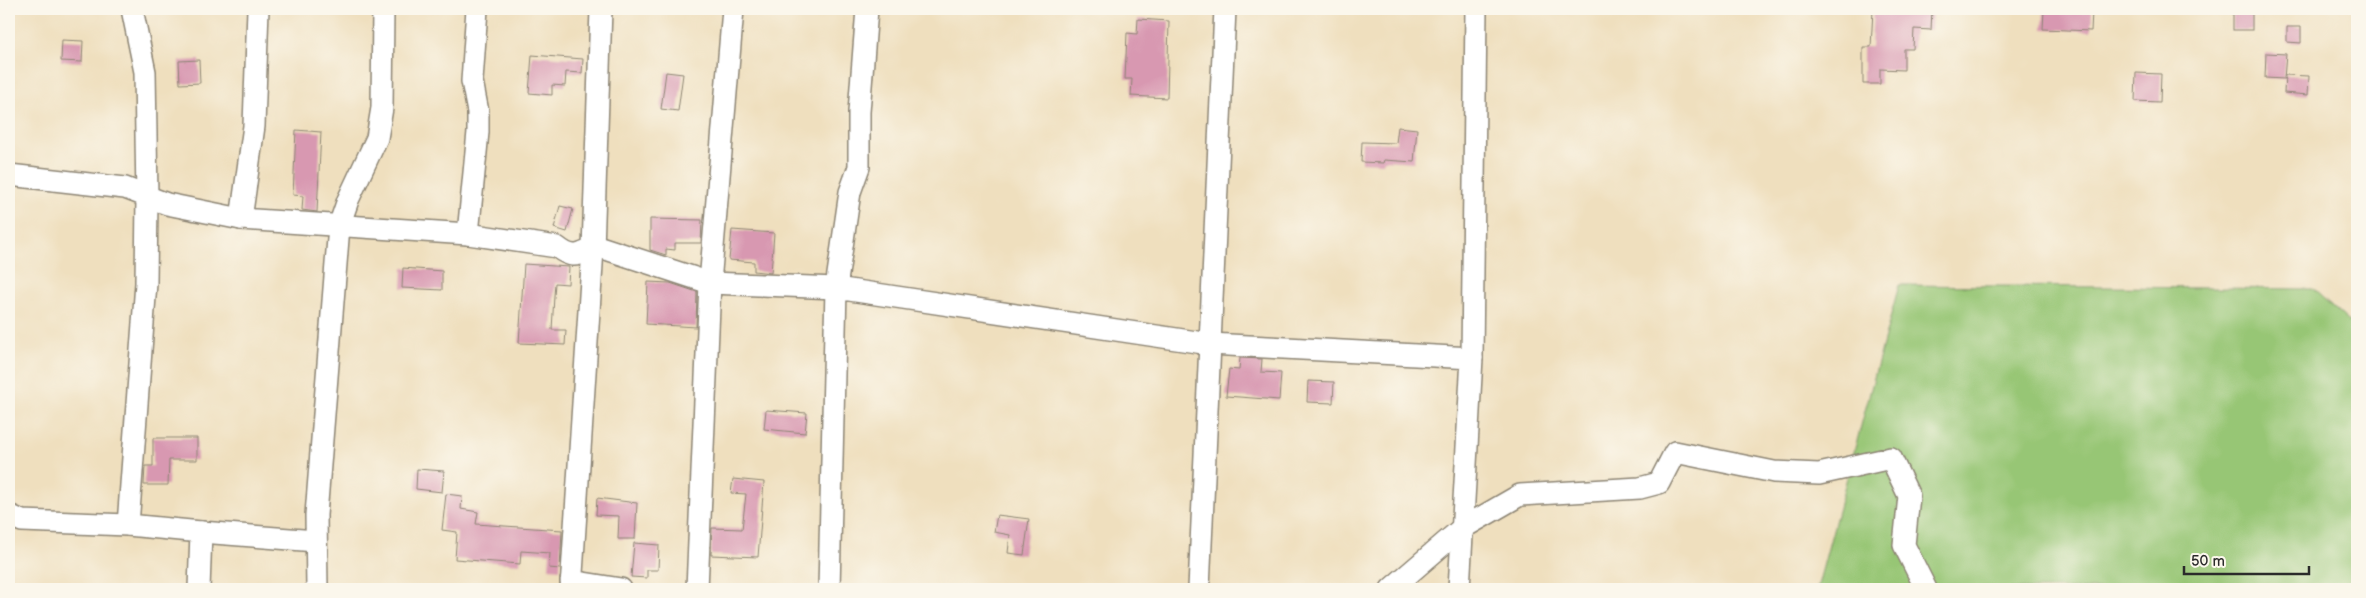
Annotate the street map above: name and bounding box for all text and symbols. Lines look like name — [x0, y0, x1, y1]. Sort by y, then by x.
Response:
scale bar — [2184, 543, 2308, 575]
text: 50 m — [2191, 552, 2225, 571]

